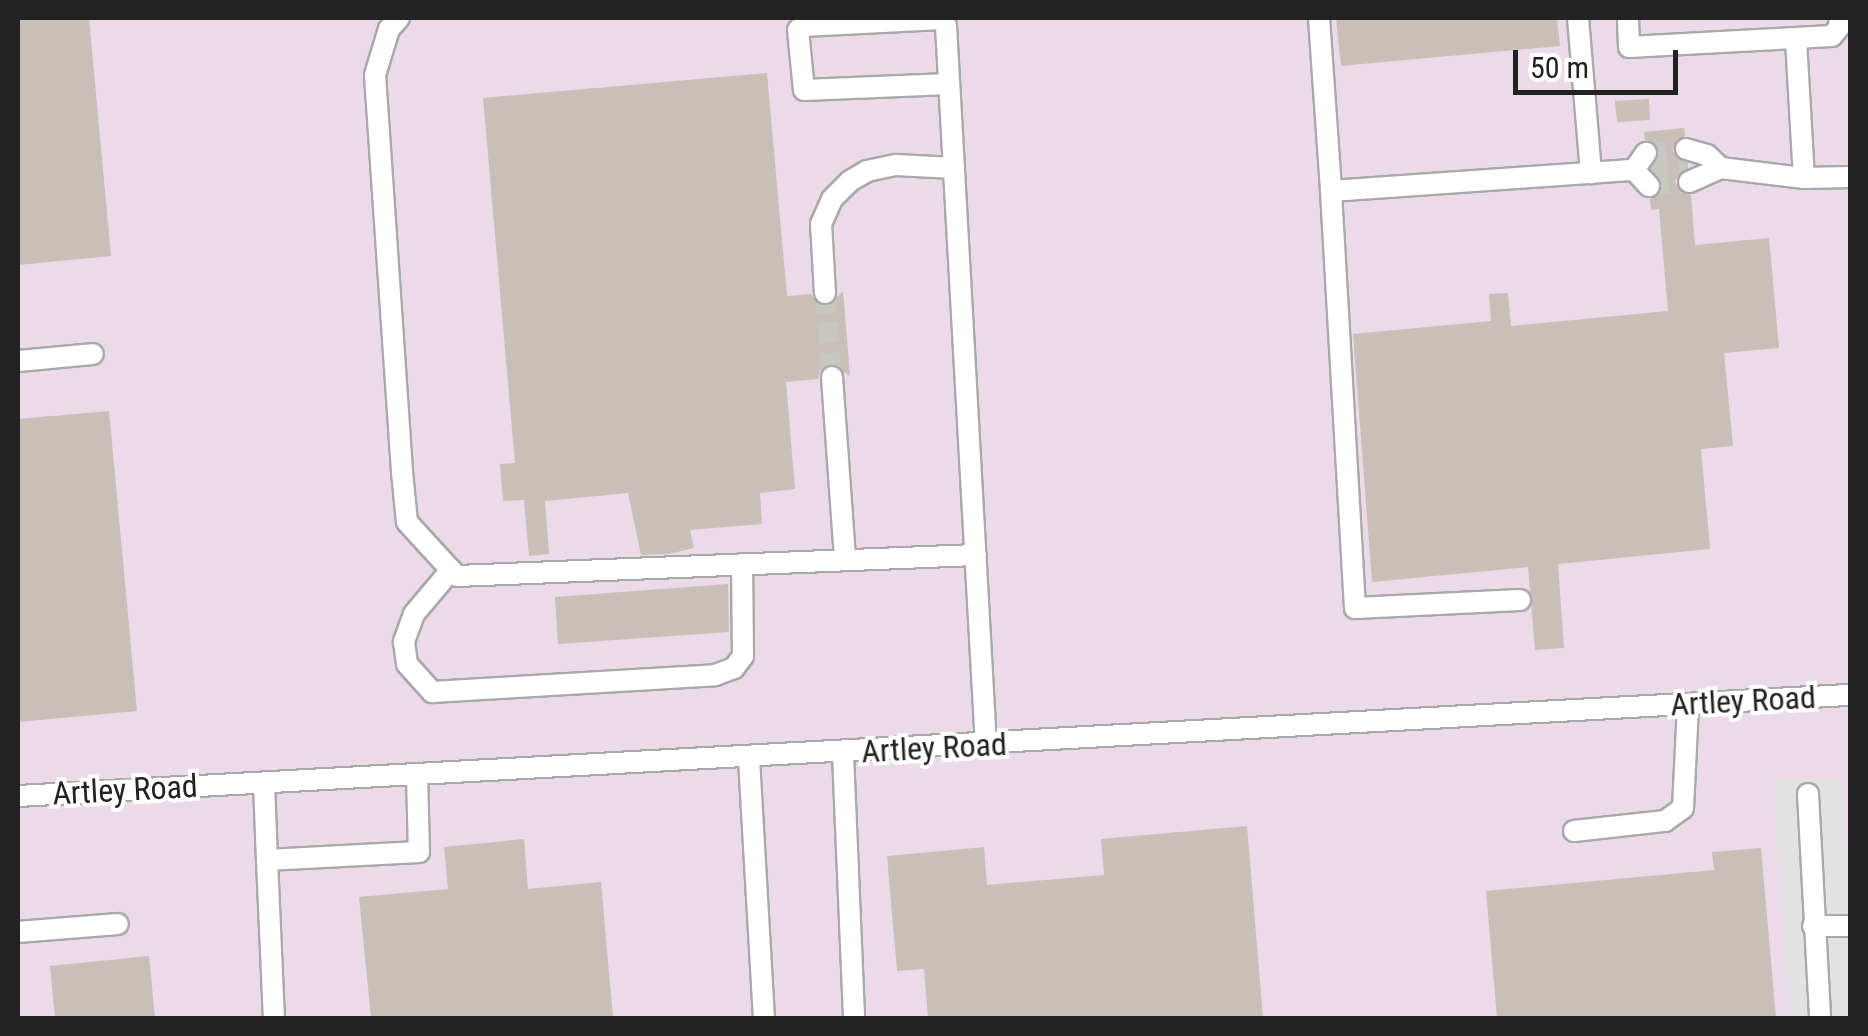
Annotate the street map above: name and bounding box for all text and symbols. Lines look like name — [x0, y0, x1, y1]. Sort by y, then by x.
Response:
scale bar — [1518, 30, 1683, 92]
text: 50 m — [1530, 50, 1589, 85]
street label: Artley Road — [1669, 678, 1817, 724]
street label: Artley Road — [860, 725, 1008, 771]
street label: Artley Road — [51, 767, 199, 813]

